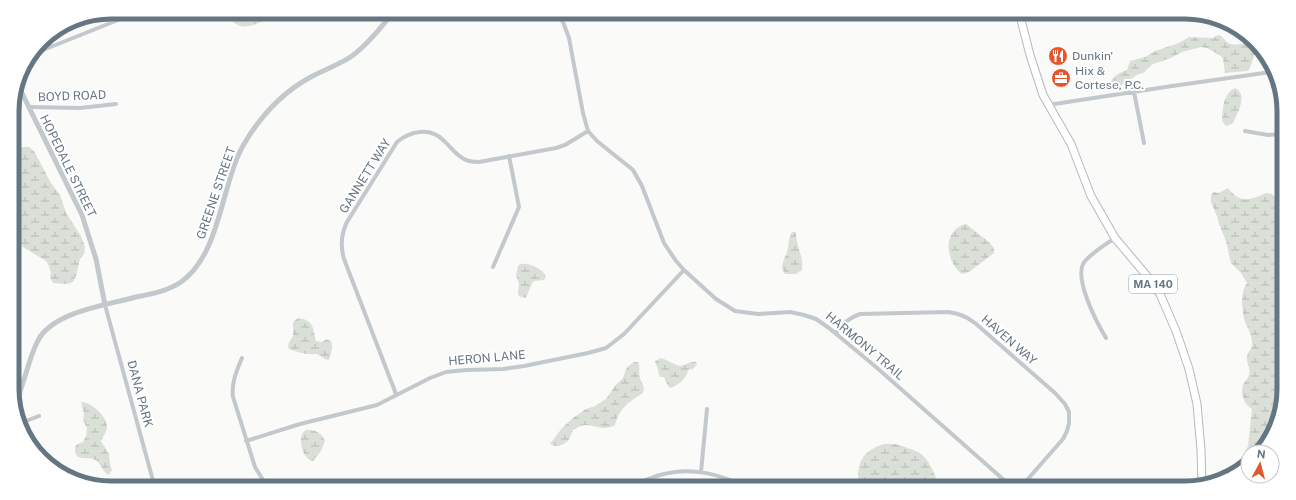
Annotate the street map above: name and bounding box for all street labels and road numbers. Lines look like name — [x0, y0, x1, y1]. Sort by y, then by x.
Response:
street label: BOYD ROAD — [38, 88, 106, 104]
street label: HOPEDALE STREET — [37, 112, 99, 220]
street label: GANNETT WAY — [336, 136, 394, 216]
street label: GREENE STREET — [194, 145, 238, 241]
road number: MA 140 — [1129, 275, 1177, 293]
street label: HARMONY TRAIL — [823, 309, 907, 383]
street label: HAVEN WAY — [979, 312, 1040, 368]
street label: HERON LANE — [448, 348, 526, 368]
street label: DANA PARK — [124, 359, 156, 429]

